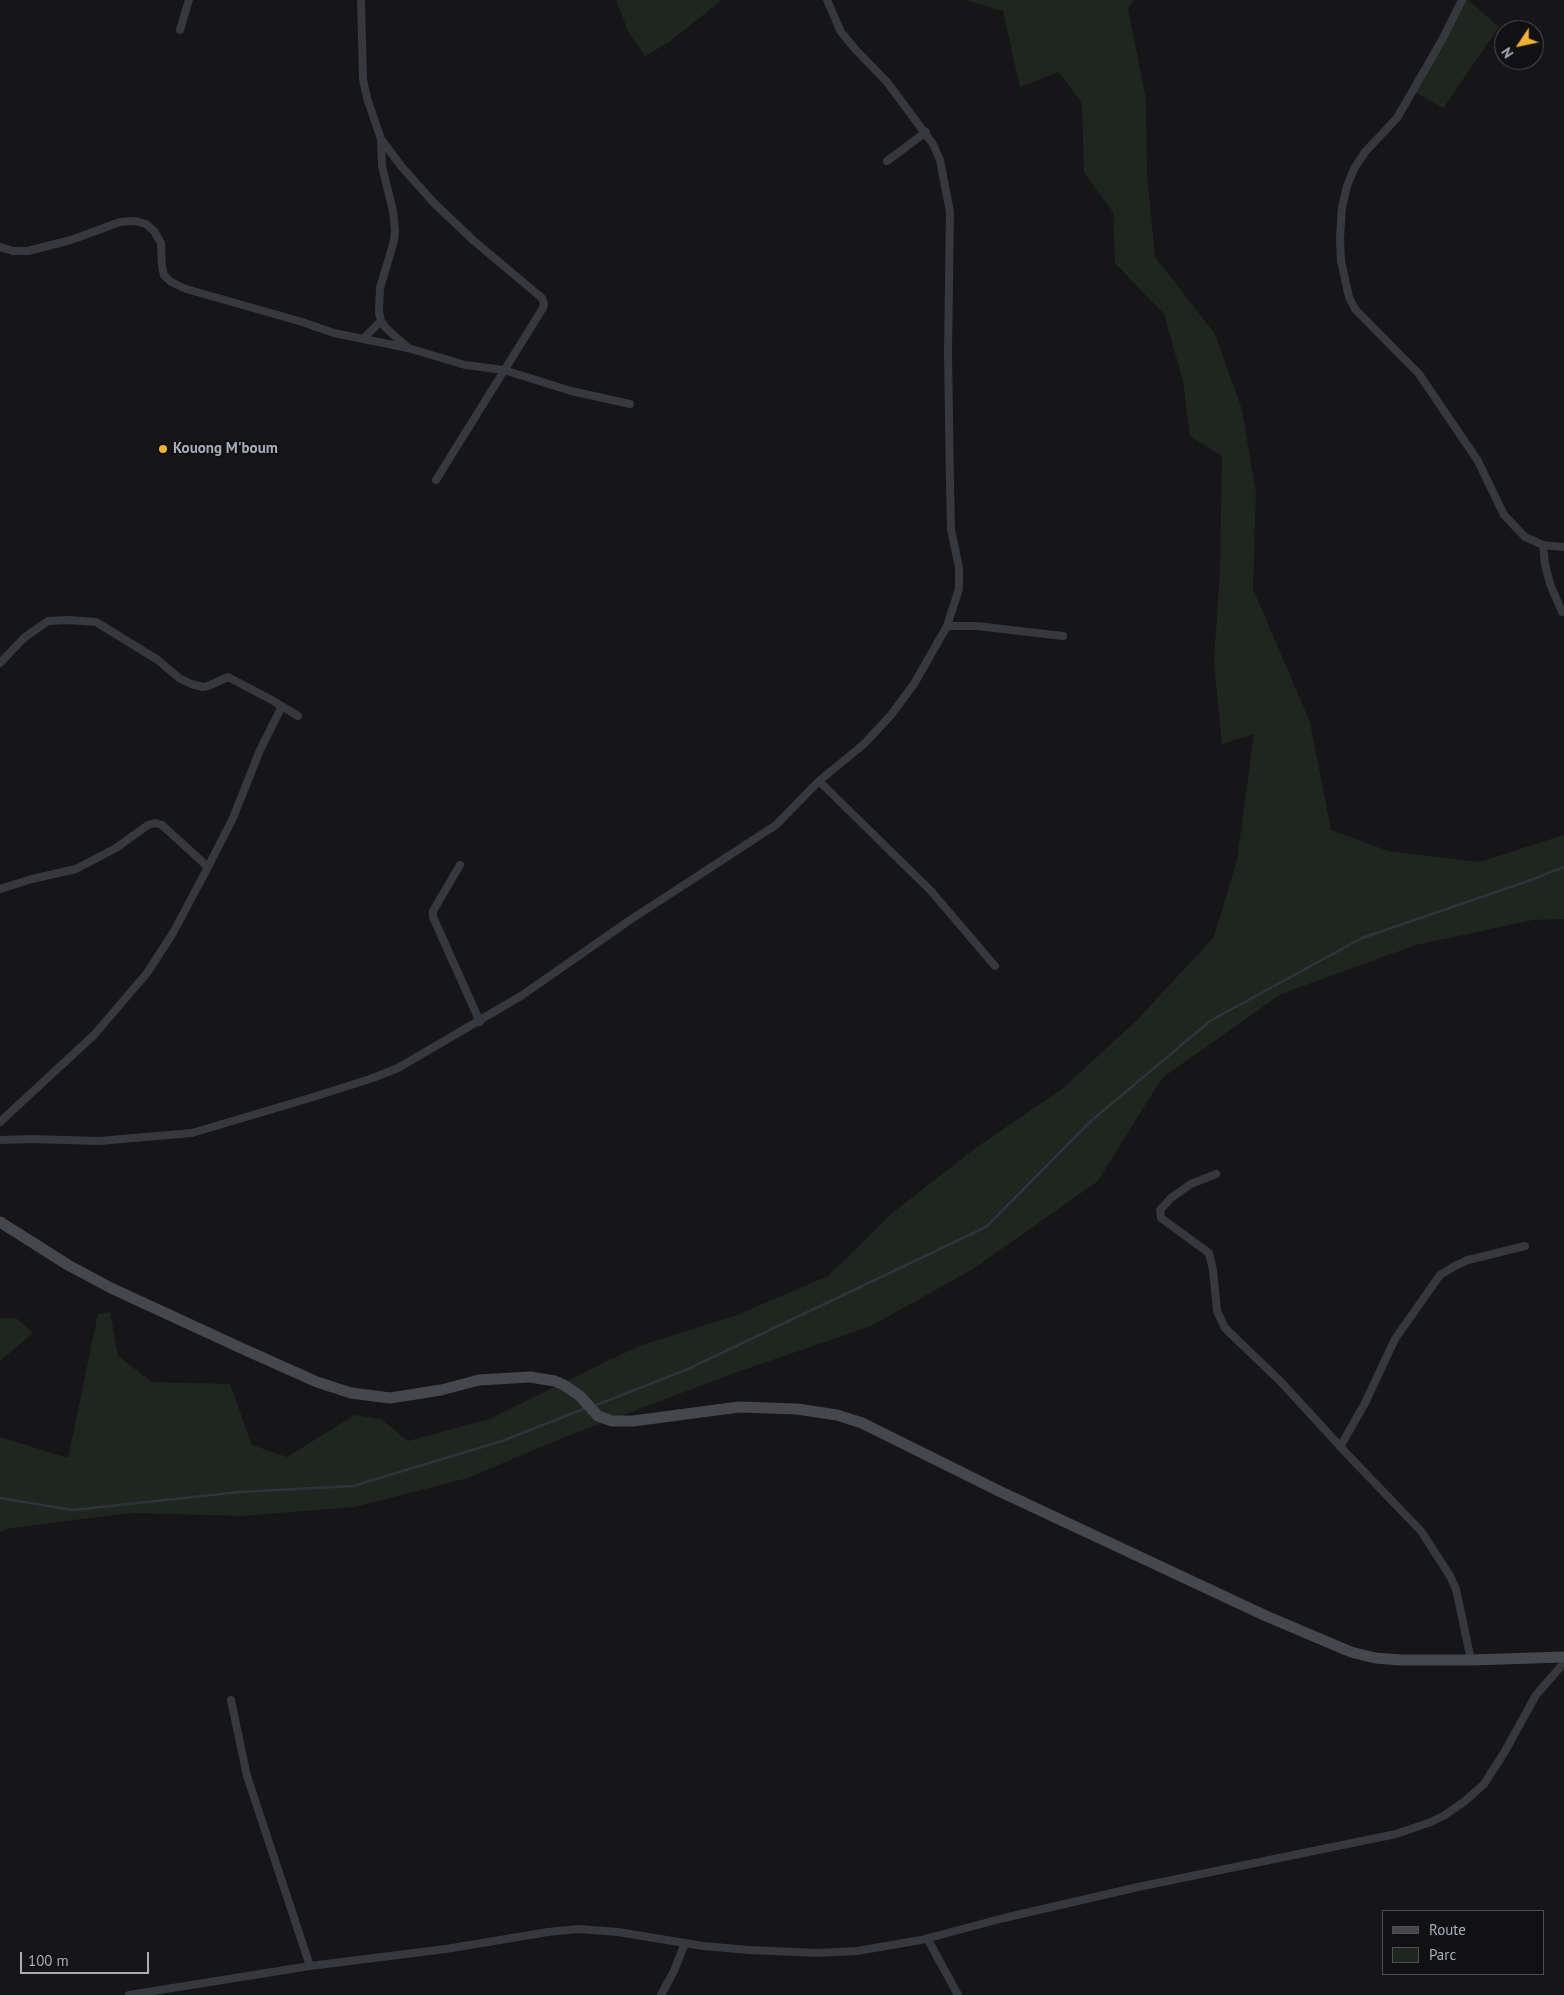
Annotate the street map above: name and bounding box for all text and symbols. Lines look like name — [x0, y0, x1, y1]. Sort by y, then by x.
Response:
north arrow — [1494, 20, 1544, 70]
text: N — [1497, 44, 1517, 62]
place label: Kouong M'boum — [173, 440, 278, 458]
marker: Kouong M'boum — [157, 443, 169, 455]
legend — [1382, 1910, 1544, 1975]
text: Route — [1429, 1920, 1466, 1939]
scale bar — [22, 1942, 151, 1974]
text: Parc — [1429, 1945, 1456, 1964]
text: 100 m — [28, 1951, 69, 1970]

